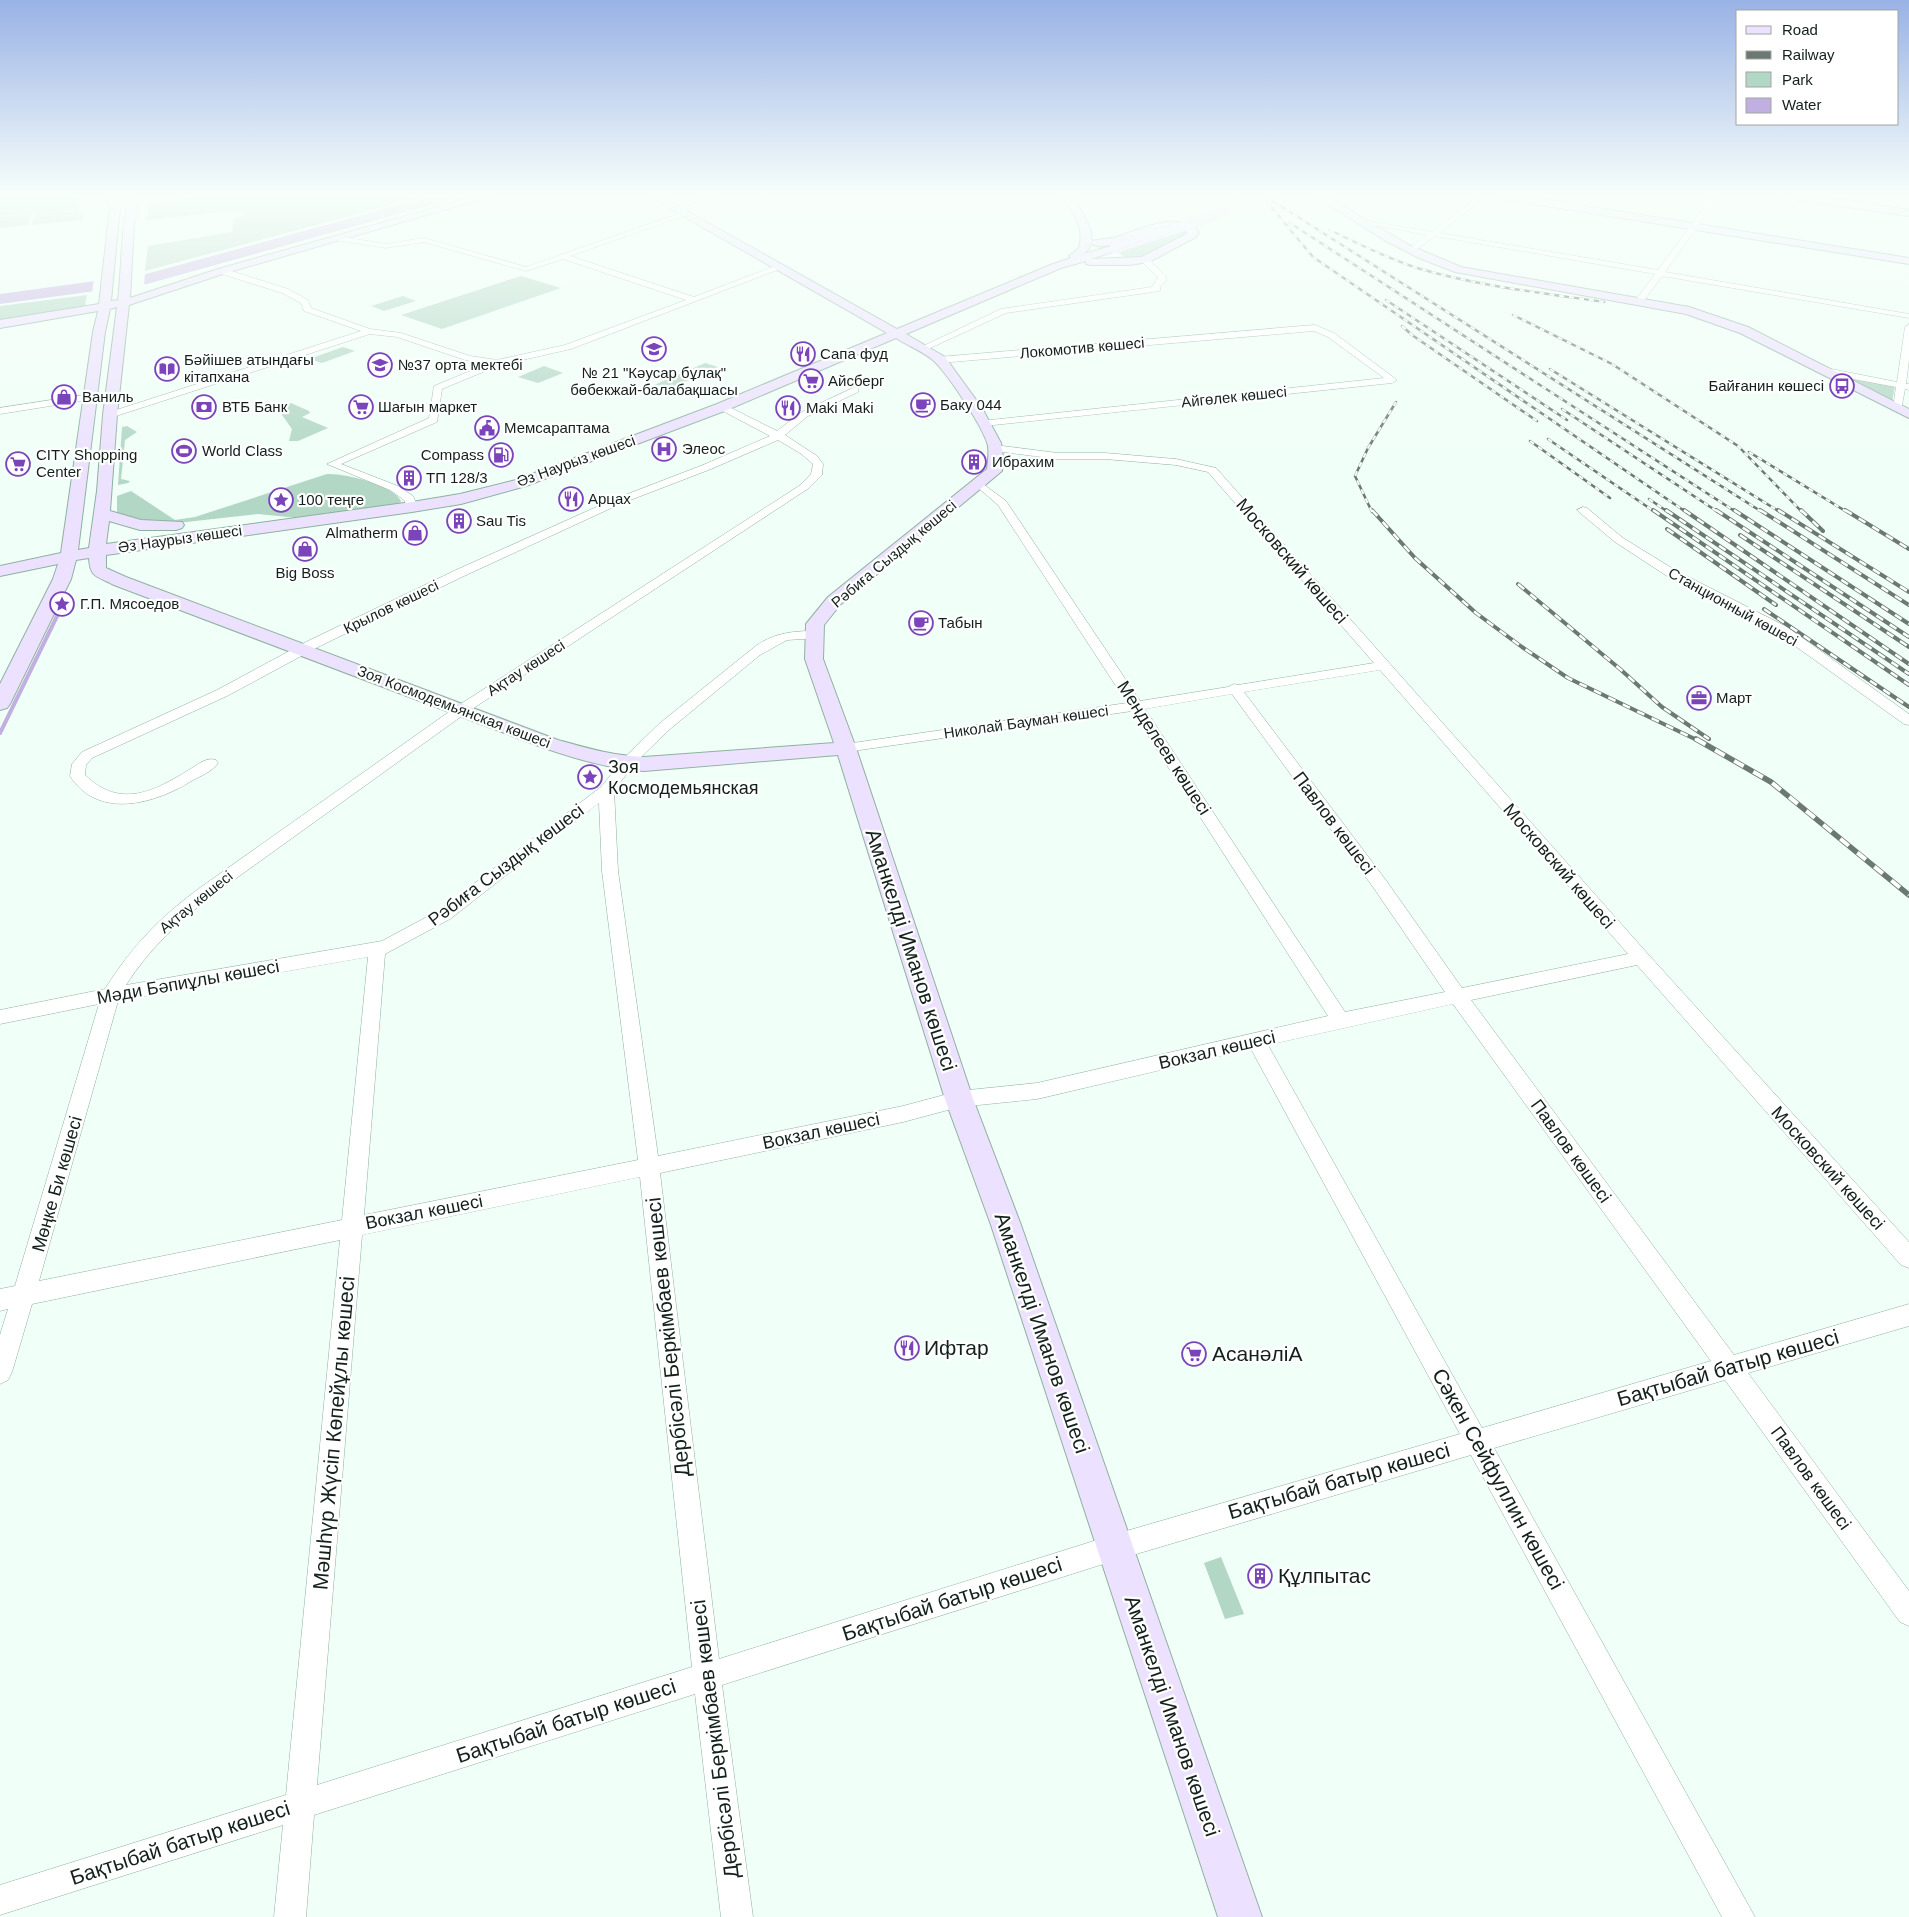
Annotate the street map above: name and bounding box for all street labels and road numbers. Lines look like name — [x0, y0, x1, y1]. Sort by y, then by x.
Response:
street label: Локомотив көшесі — [1019, 334, 1145, 361]
street label: Айгөлек көшесі — [1180, 383, 1288, 411]
street label: Әз Наурыз көшесі — [514, 431, 637, 490]
street label: Московский көшесі — [1232, 494, 1352, 628]
street label: Рәбиға Сыздық көшесі — [828, 496, 960, 611]
street label: Әз Наурыз көшесі — [117, 521, 243, 556]
street label: Станционный көшесі — [1665, 564, 1801, 649]
street label: Крылов көшесі — [341, 576, 441, 637]
street label: Ақтау көшесі — [484, 636, 568, 699]
street label: Зоя Космодемьянская көшесі — [355, 662, 553, 751]
street label: Менделеев көшесі — [1113, 677, 1215, 819]
street label: Николай Бауман көшесі — [942, 702, 1109, 741]
street label: Павлов көшесі — [1289, 768, 1379, 878]
street label: Московский көшесі — [1499, 799, 1619, 933]
street label: Рәбиға Сыздық көшесі — [424, 800, 588, 930]
street label: Аманкелді Иманов көшесі — [861, 826, 962, 1074]
street label: Ақтау көшесі — [156, 867, 236, 936]
street label: Мәди Бәпиұлы көшесі — [95, 956, 281, 1008]
street label: Вокзал көшесі — [1157, 1027, 1277, 1073]
street label: Павлов көшесі — [1527, 1095, 1615, 1207]
street label: Московский көшесі — [1767, 1102, 1889, 1234]
street label: Вокзал көшесі — [761, 1109, 881, 1153]
street label: Мөңке Би көшесі — [28, 1114, 86, 1254]
street label: Вокзал көшесі — [364, 1191, 484, 1233]
street label: Дербісәлі Беркімбаев көшесі — [641, 1196, 694, 1478]
street label: Аманкелді Иманов көшесі — [990, 1209, 1095, 1456]
street label: Мәшһүр Жүсіп Көпейұлы көшесі — [308, 1275, 359, 1591]
street label: Бақтыбай батыр көшесі — [1614, 1325, 1841, 1410]
street label: Сәкен Сейфуллин көшесі — [1428, 1364, 1569, 1593]
street label: Павлов көшесі — [1767, 1422, 1855, 1534]
street label: Бақтыбай батыр көшесі — [1225, 1438, 1452, 1523]
street label: Бақтыбай батыр көшесі — [839, 1552, 1065, 1645]
street label: Аманкелді Иманов көшесі — [1120, 1592, 1225, 1839]
street label: Дербісәлі Беркімбаев көшесі — [686, 1598, 743, 1880]
street label: Бақтыбай батыр көшесі — [453, 1674, 679, 1767]
street label: Бақтыбай батыр көшесі — [67, 1796, 293, 1889]

